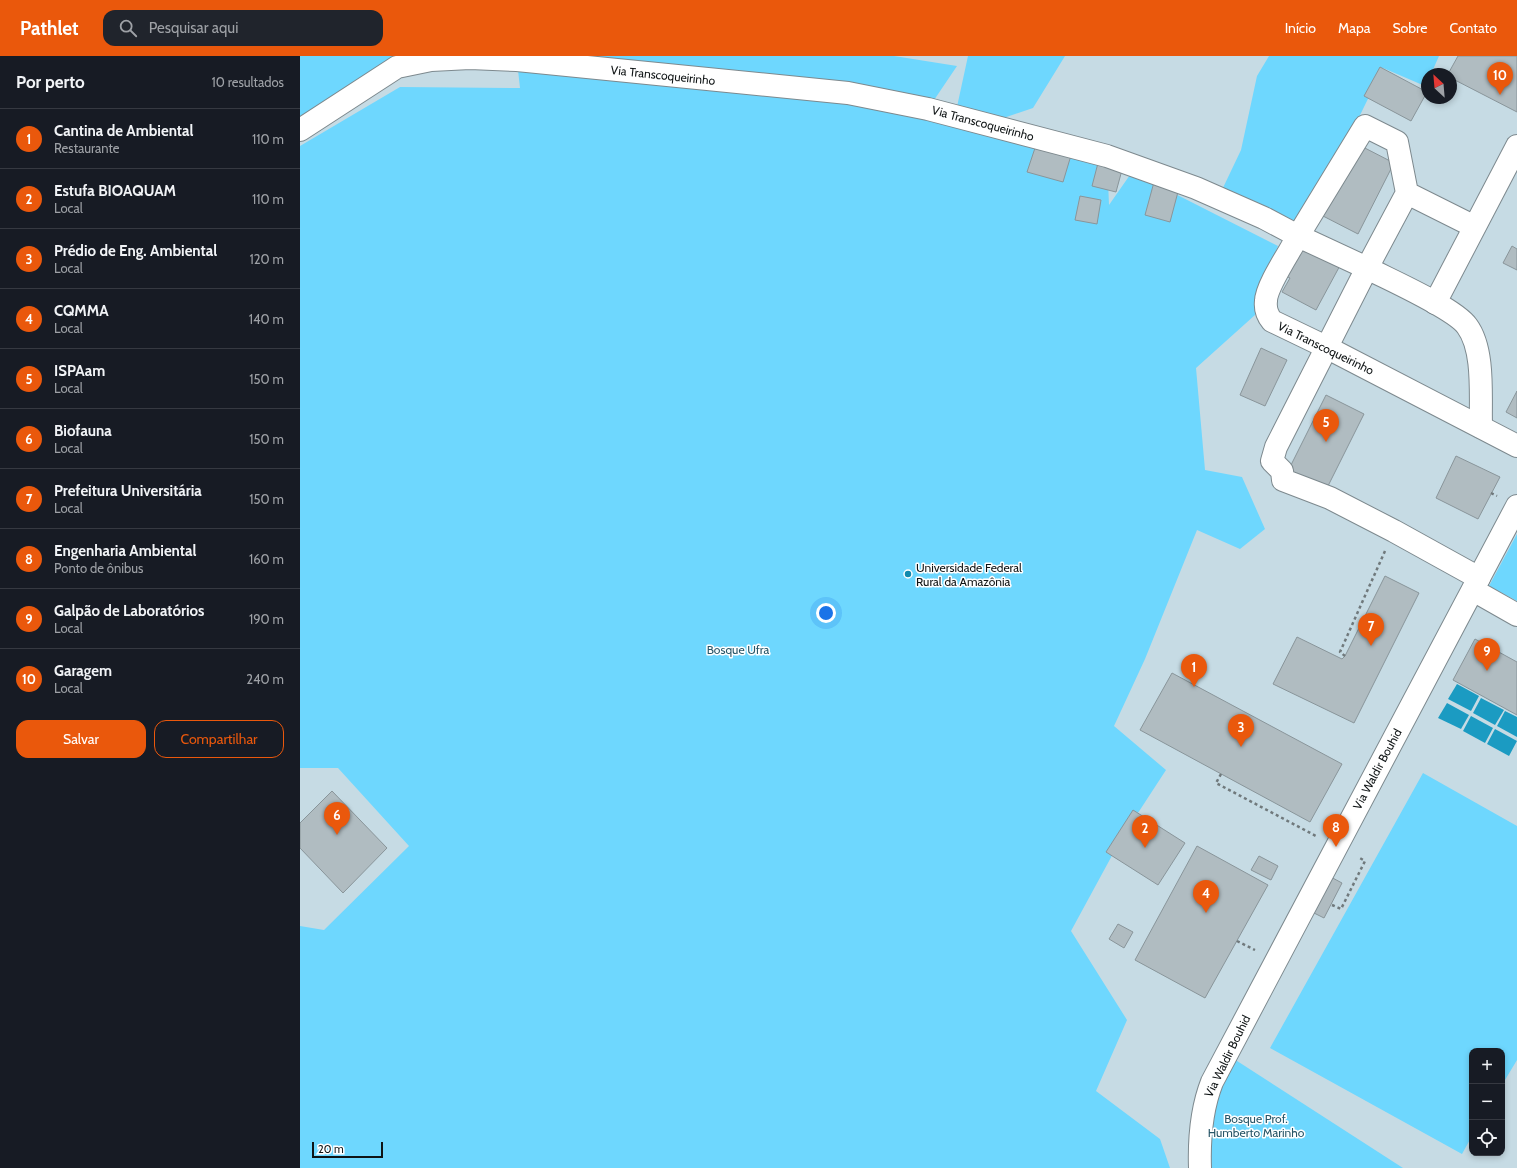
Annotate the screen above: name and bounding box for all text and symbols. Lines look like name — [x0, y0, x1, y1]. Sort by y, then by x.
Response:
search box — [103, 10, 383, 46]
text: Pathlet — [20, 17, 79, 40]
icon: search — [117, 17, 139, 39]
text: Pesquisar aqui — [149, 19, 238, 37]
text: Início — [1285, 19, 1316, 37]
text: Mapa — [1338, 19, 1370, 37]
text: Sobre — [1392, 19, 1427, 37]
text: Contato — [1449, 19, 1497, 37]
street label: Via Transcoqueirinho — [610, 62, 716, 88]
pin: 10 — [1487, 62, 1513, 95]
north arrow — [1421, 68, 1457, 104]
text: Por perto — [16, 72, 85, 92]
text: 10 resultados — [212, 74, 284, 90]
street label: Via Transcoqueirinho — [930, 102, 1036, 144]
text: Cantina de Ambiental — [54, 122, 193, 140]
text: 1 — [27, 131, 31, 147]
text: 110 m — [252, 131, 284, 147]
text: Restaurante — [54, 140, 119, 156]
text: Estufa BIOAQUAM — [54, 182, 176, 200]
text: 2 — [26, 191, 32, 207]
text: 110 m — [252, 191, 284, 207]
text: Local — [54, 200, 83, 216]
text: Prédio de Eng. Ambiental — [54, 242, 217, 260]
text: 3 — [25, 251, 33, 267]
text: 120 m — [250, 251, 284, 267]
text: Local — [54, 260, 83, 276]
text: CQMMA — [54, 302, 109, 320]
text: 4 — [25, 311, 33, 327]
text: 140 m — [249, 311, 284, 327]
street label: Via Transcoqueirinho — [1275, 318, 1377, 378]
text: Local — [54, 320, 83, 336]
text: ISPAam — [54, 362, 105, 380]
text: 5 — [26, 371, 32, 387]
text: 150 m — [249, 371, 284, 387]
text: Local — [54, 380, 83, 396]
pin: 5 — [1313, 409, 1339, 442]
text: Biofauna — [54, 422, 112, 440]
text: 6 — [25, 431, 33, 447]
text: 150 m — [249, 431, 284, 447]
text: Local — [54, 440, 83, 456]
text: Prefeitura Universitária — [54, 482, 202, 500]
text: 7 — [26, 491, 32, 507]
text: 150 m — [249, 491, 284, 507]
text: Local — [54, 500, 83, 516]
text: Engenharia Ambiental — [54, 542, 196, 560]
text: 8 — [25, 551, 33, 567]
text: 160 m — [249, 551, 284, 567]
text: Ponto de ônibus — [54, 560, 143, 576]
place label: Universidade Federal Rural da Amazônia — [916, 560, 1022, 589]
marker: Universidade Federal Rural da Amazônia — [903, 569, 913, 579]
text: Galpão de Laboratórios — [54, 602, 204, 620]
your location — [816, 603, 836, 623]
text: 9 — [25, 611, 33, 627]
text: 190 m — [249, 611, 284, 627]
pin: 7 — [1358, 613, 1384, 646]
text: Local — [54, 620, 83, 636]
pin: 9 — [1474, 638, 1500, 671]
park label: Bosque Ufra — [707, 642, 770, 657]
pin: 1 — [1181, 654, 1207, 687]
text: Garagem — [54, 662, 112, 680]
text: 10 — [22, 671, 36, 687]
text: 240 m — [246, 671, 284, 687]
text: Local — [54, 680, 83, 696]
pin: 3 — [1228, 714, 1254, 747]
button: Salvar — [16, 720, 146, 758]
button: Compartilhar — [154, 720, 284, 758]
street label: Via Waldir Bouhid — [1349, 726, 1405, 812]
pin: 6 — [324, 802, 350, 835]
pin: 8 — [1323, 814, 1349, 847]
pin: 2 — [1132, 815, 1158, 848]
pin: 4 — [1193, 880, 1219, 913]
street label: Via Waldir Bouhid — [1201, 1012, 1253, 1100]
map controls — [1469, 1048, 1505, 1156]
button: + — [1469, 1048, 1505, 1084]
button: − — [1469, 1084, 1505, 1120]
park label: Bosque Prof. Humberto Marinho — [1208, 1111, 1305, 1140]
button: locate — [1469, 1120, 1505, 1156]
scale bar — [312, 1140, 383, 1159]
text: 20 m — [318, 1142, 344, 1156]

